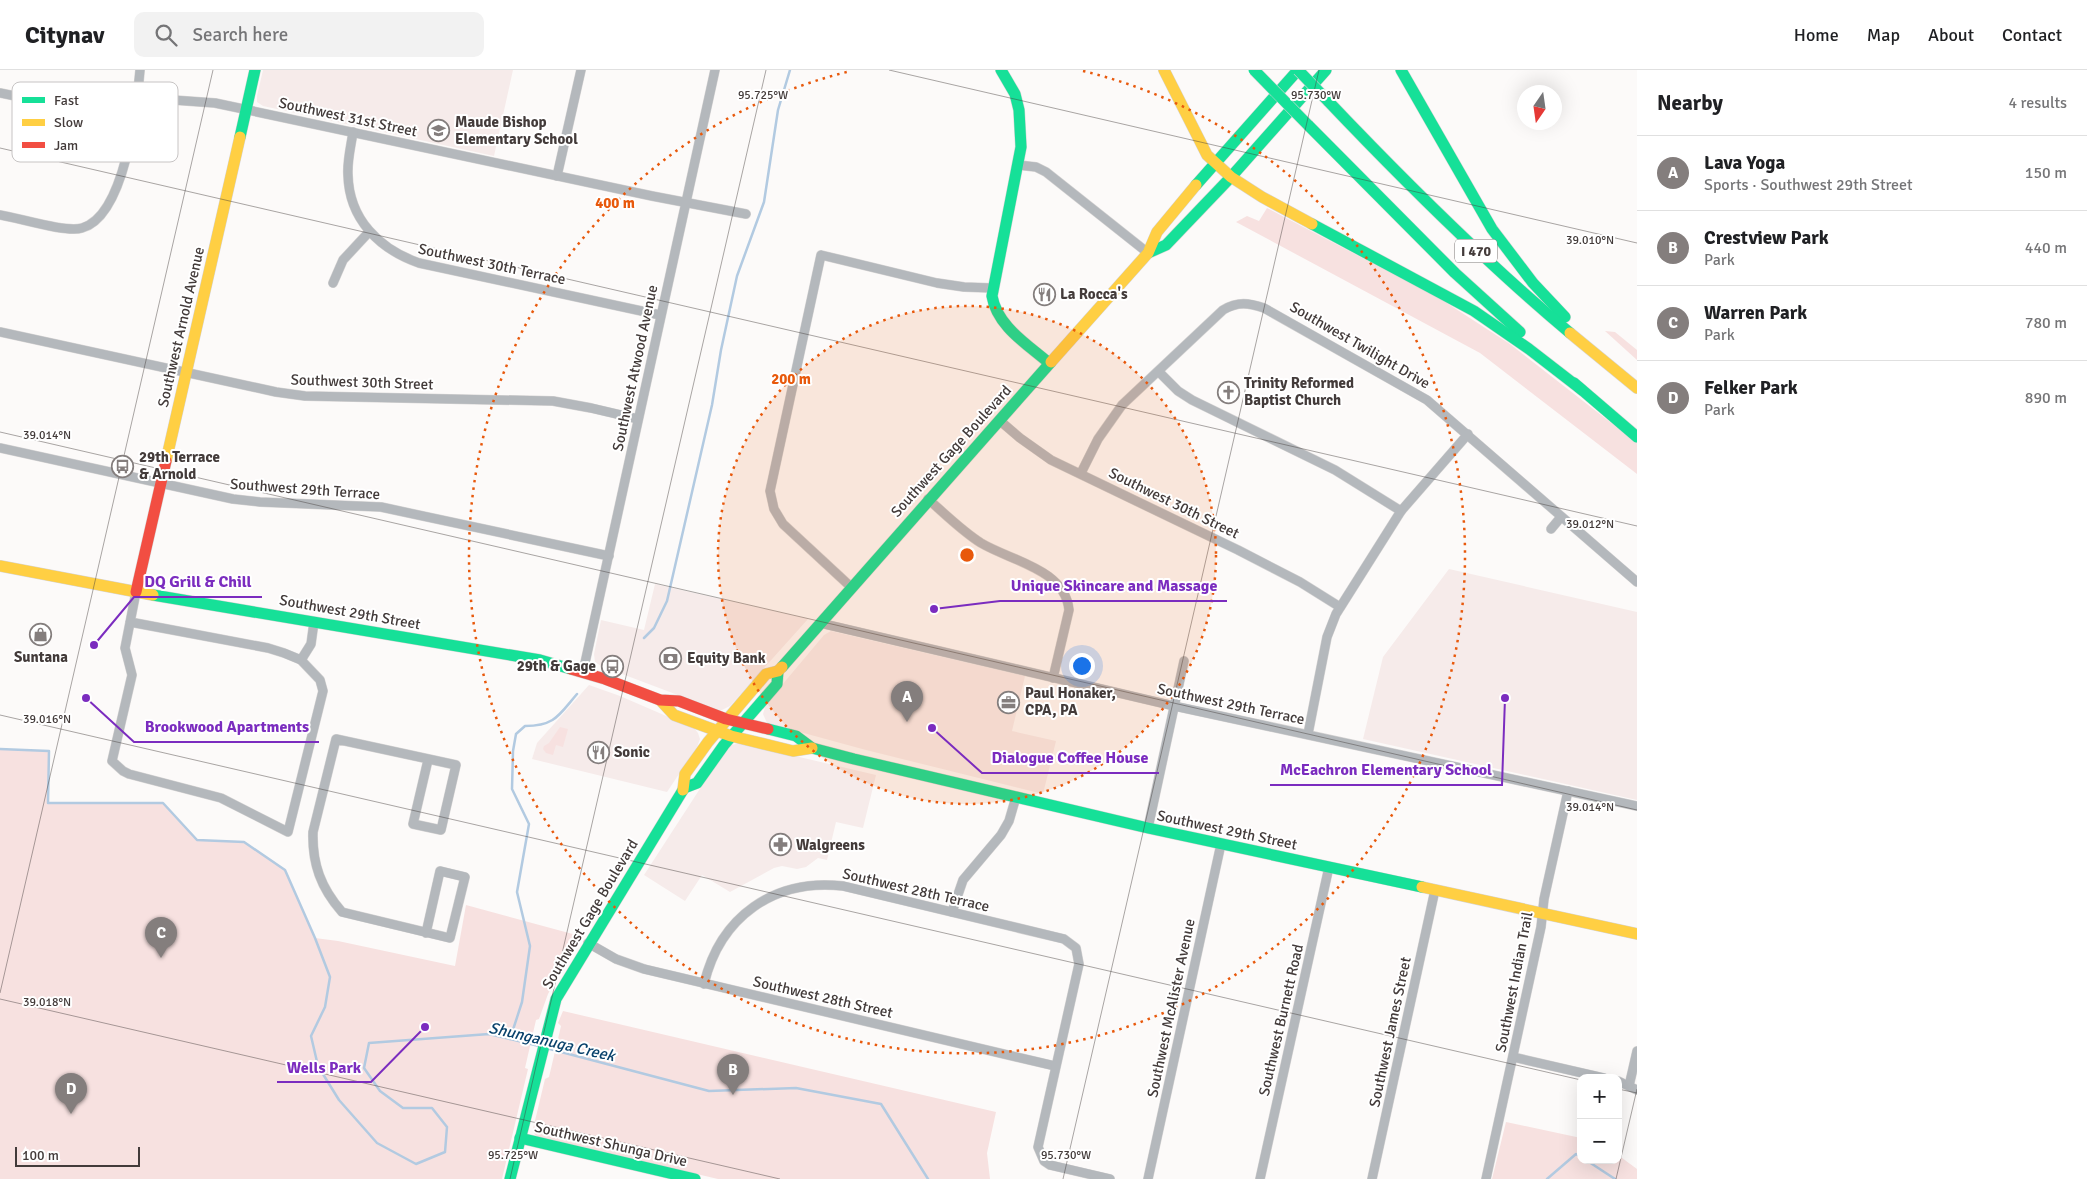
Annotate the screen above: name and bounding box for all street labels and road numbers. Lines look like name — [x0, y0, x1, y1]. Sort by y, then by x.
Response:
street label: Southwest 31st Street — [277, 94, 419, 140]
street label: Southwest 30th Terrace — [417, 240, 567, 288]
road number: I 470 — [1455, 240, 1497, 262]
street label: Southwest Arnold Avenue — [154, 245, 208, 409]
street label: Southwest Atwood Avenue — [609, 283, 661, 453]
street label: Southwest Twilight Drive — [1287, 297, 1433, 393]
street label: Southwest 30th Street — [290, 371, 434, 393]
street label: Southwest Gage Boulevard — [887, 381, 1015, 521]
street label: Southwest 30th Street — [1106, 464, 1242, 542]
street label: Southwest 29th Terrace — [229, 475, 381, 503]
street label: Southwest 29th Street — [278, 591, 422, 633]
street label: Southwest 29th Terrace — [1156, 680, 1306, 728]
street label: Southwest 29th Street — [1155, 806, 1299, 854]
street label: Southwest Gage Boulevard — [538, 836, 642, 992]
street label: Southwest 28th Terrace — [841, 864, 991, 916]
street label: Southwest Indian Trail — [1492, 910, 1536, 1054]
street label: Southwest McAlister Avenue — [1143, 917, 1199, 1099]
street label: Southwest Burnett Road — [1255, 942, 1307, 1098]
street label: Southwest James Street — [1365, 955, 1415, 1109]
street label: Southwest 28th Street — [751, 972, 895, 1022]
street label: Southwest Shunga Drive — [533, 1118, 689, 1170]

